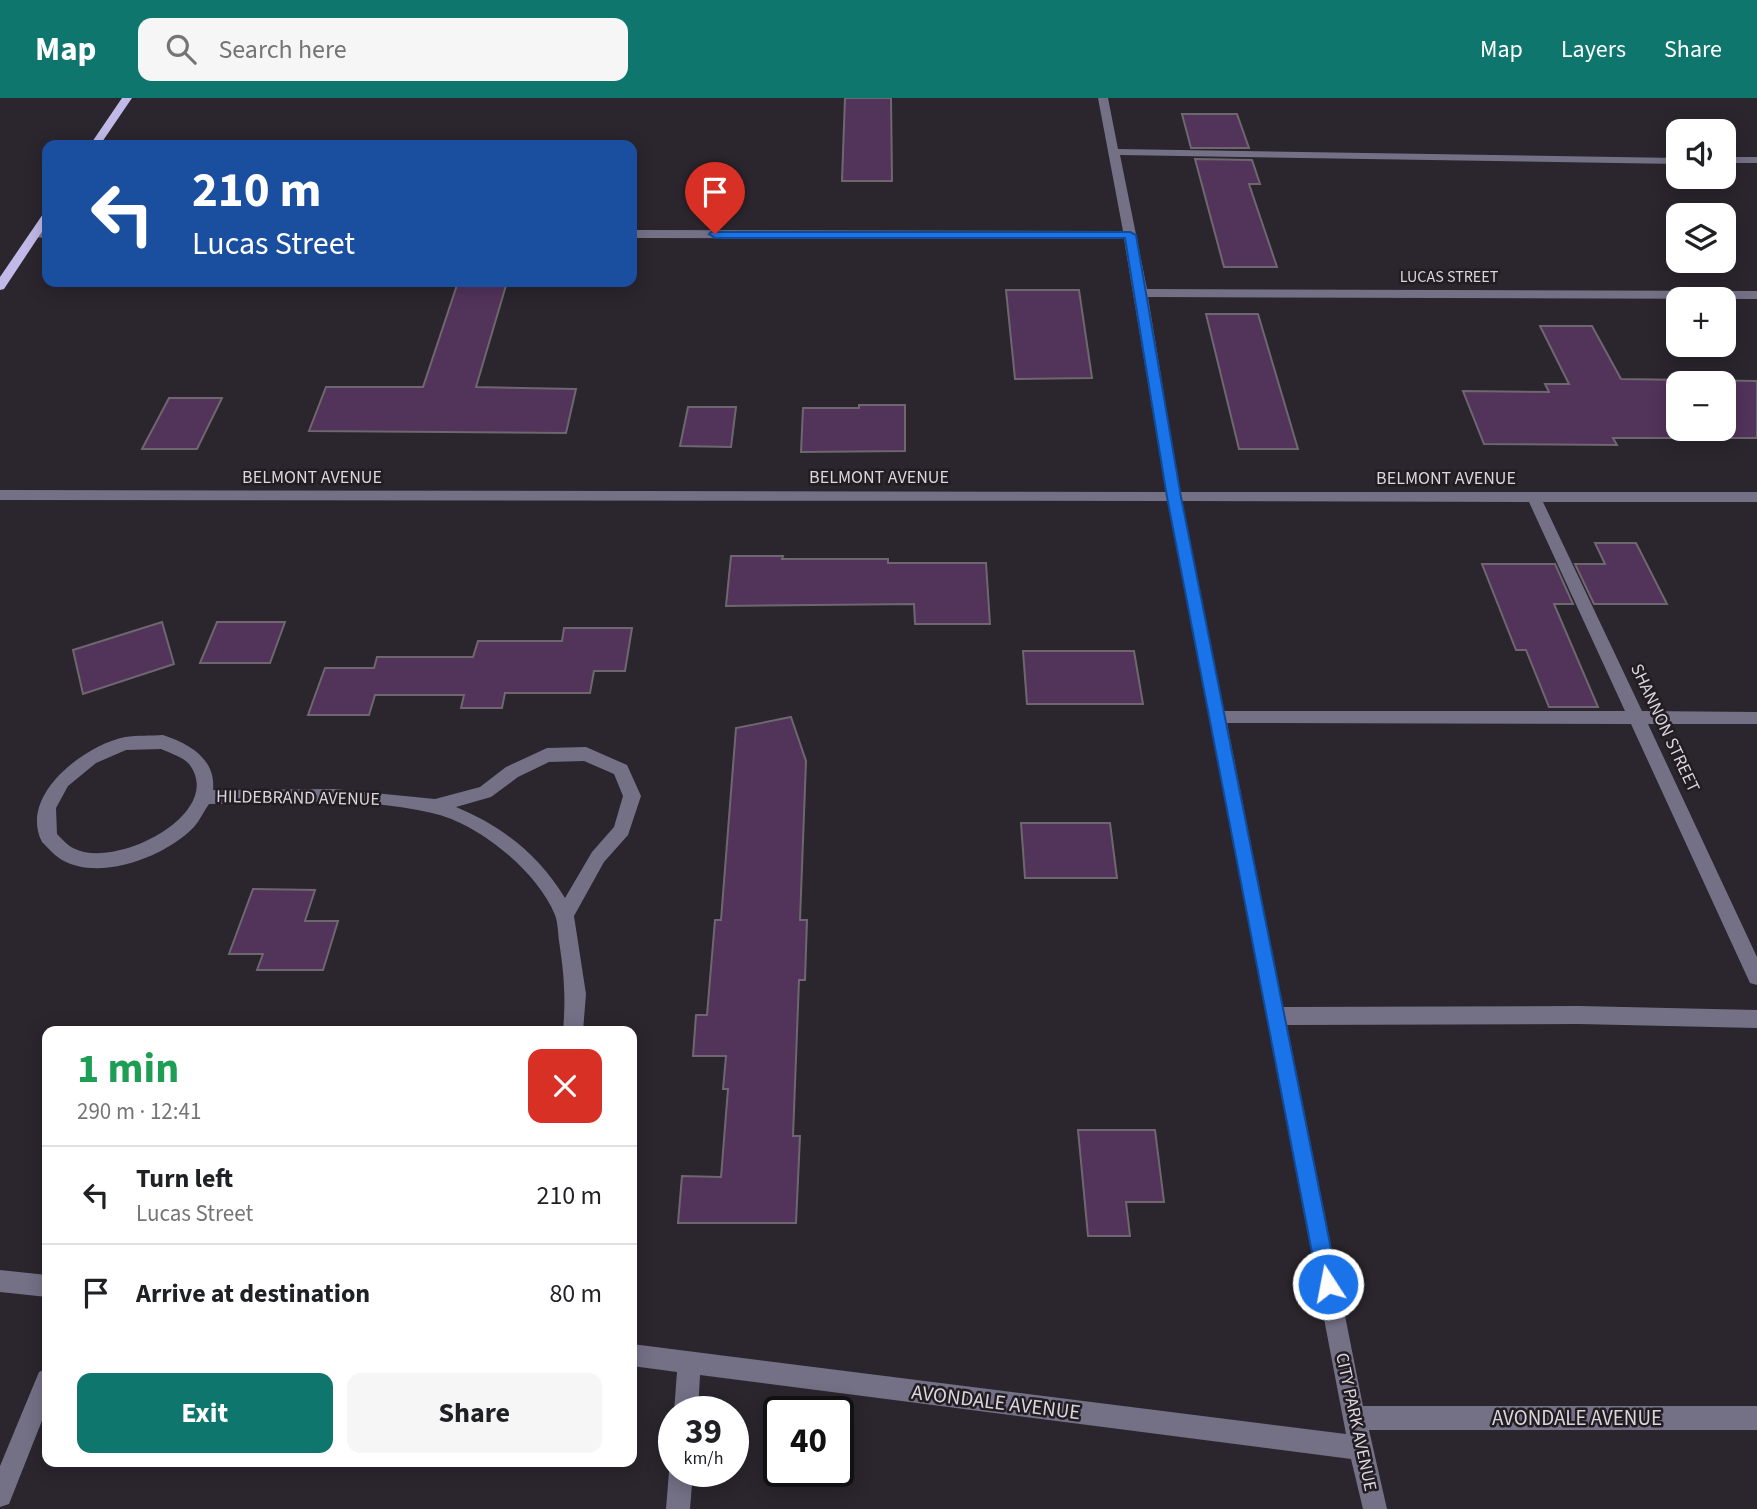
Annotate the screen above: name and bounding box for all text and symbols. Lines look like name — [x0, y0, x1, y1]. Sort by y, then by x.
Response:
search box — [138, 18, 628, 81]
text: Map — [35, 26, 96, 73]
icon: search — [162, 30, 200, 68]
text: Search here — [218, 31, 347, 68]
text: Map — [1480, 32, 1523, 67]
text: Layers — [1561, 32, 1626, 67]
text: Share — [1664, 32, 1722, 67]
map controls — [1666, 119, 1736, 441]
button: sound — [1666, 119, 1736, 189]
text: 210 m — [192, 156, 321, 226]
pin — [685, 162, 745, 234]
icon: left — [77, 168, 168, 259]
icon: arrive — [696, 173, 734, 211]
button: layers — [1666, 203, 1736, 273]
text: Lucas Street — [192, 221, 355, 267]
street label: LUCAS STREET — [1400, 266, 1499, 288]
button: + — [1666, 287, 1736, 357]
button: − — [1666, 371, 1736, 441]
street label: BELMONT AVENUE — [242, 465, 382, 490]
street label: BELMONT AVENUE — [809, 465, 949, 490]
street label: BELMONT AVENUE — [1376, 466, 1516, 491]
street label: SHANNON STREET — [1624, 660, 1706, 797]
street label: HILDEBRAND AVENUE — [216, 784, 380, 812]
text: 1 min — [77, 1039, 179, 1099]
button: close — [528, 1049, 602, 1123]
text: 290 m · 12:41 — [77, 1095, 201, 1128]
text: Turn left — [136, 1160, 233, 1197]
icon: left — [77, 1176, 115, 1214]
text: 210 m — [536, 1177, 602, 1214]
text: Lucas Street — [136, 1197, 253, 1230]
position arrow — [1291, 1247, 1365, 1321]
icon: arrive — [77, 1274, 115, 1312]
text: Arrive at destination — [136, 1275, 370, 1312]
text: 80 m — [549, 1275, 602, 1312]
street label: CITY PARK AVENUE — [1329, 1350, 1383, 1494]
button: Exit — [77, 1373, 333, 1453]
button: Share — [347, 1373, 602, 1453]
street label: AVONDALE AVENUE — [910, 1377, 1082, 1427]
speed limit sign: 40 — [763, 1396, 854, 1487]
street label: AVONDALE AVENUE — [1492, 1403, 1662, 1433]
text: 39 — [685, 1407, 722, 1457]
text: km/h — [684, 1446, 723, 1471]

